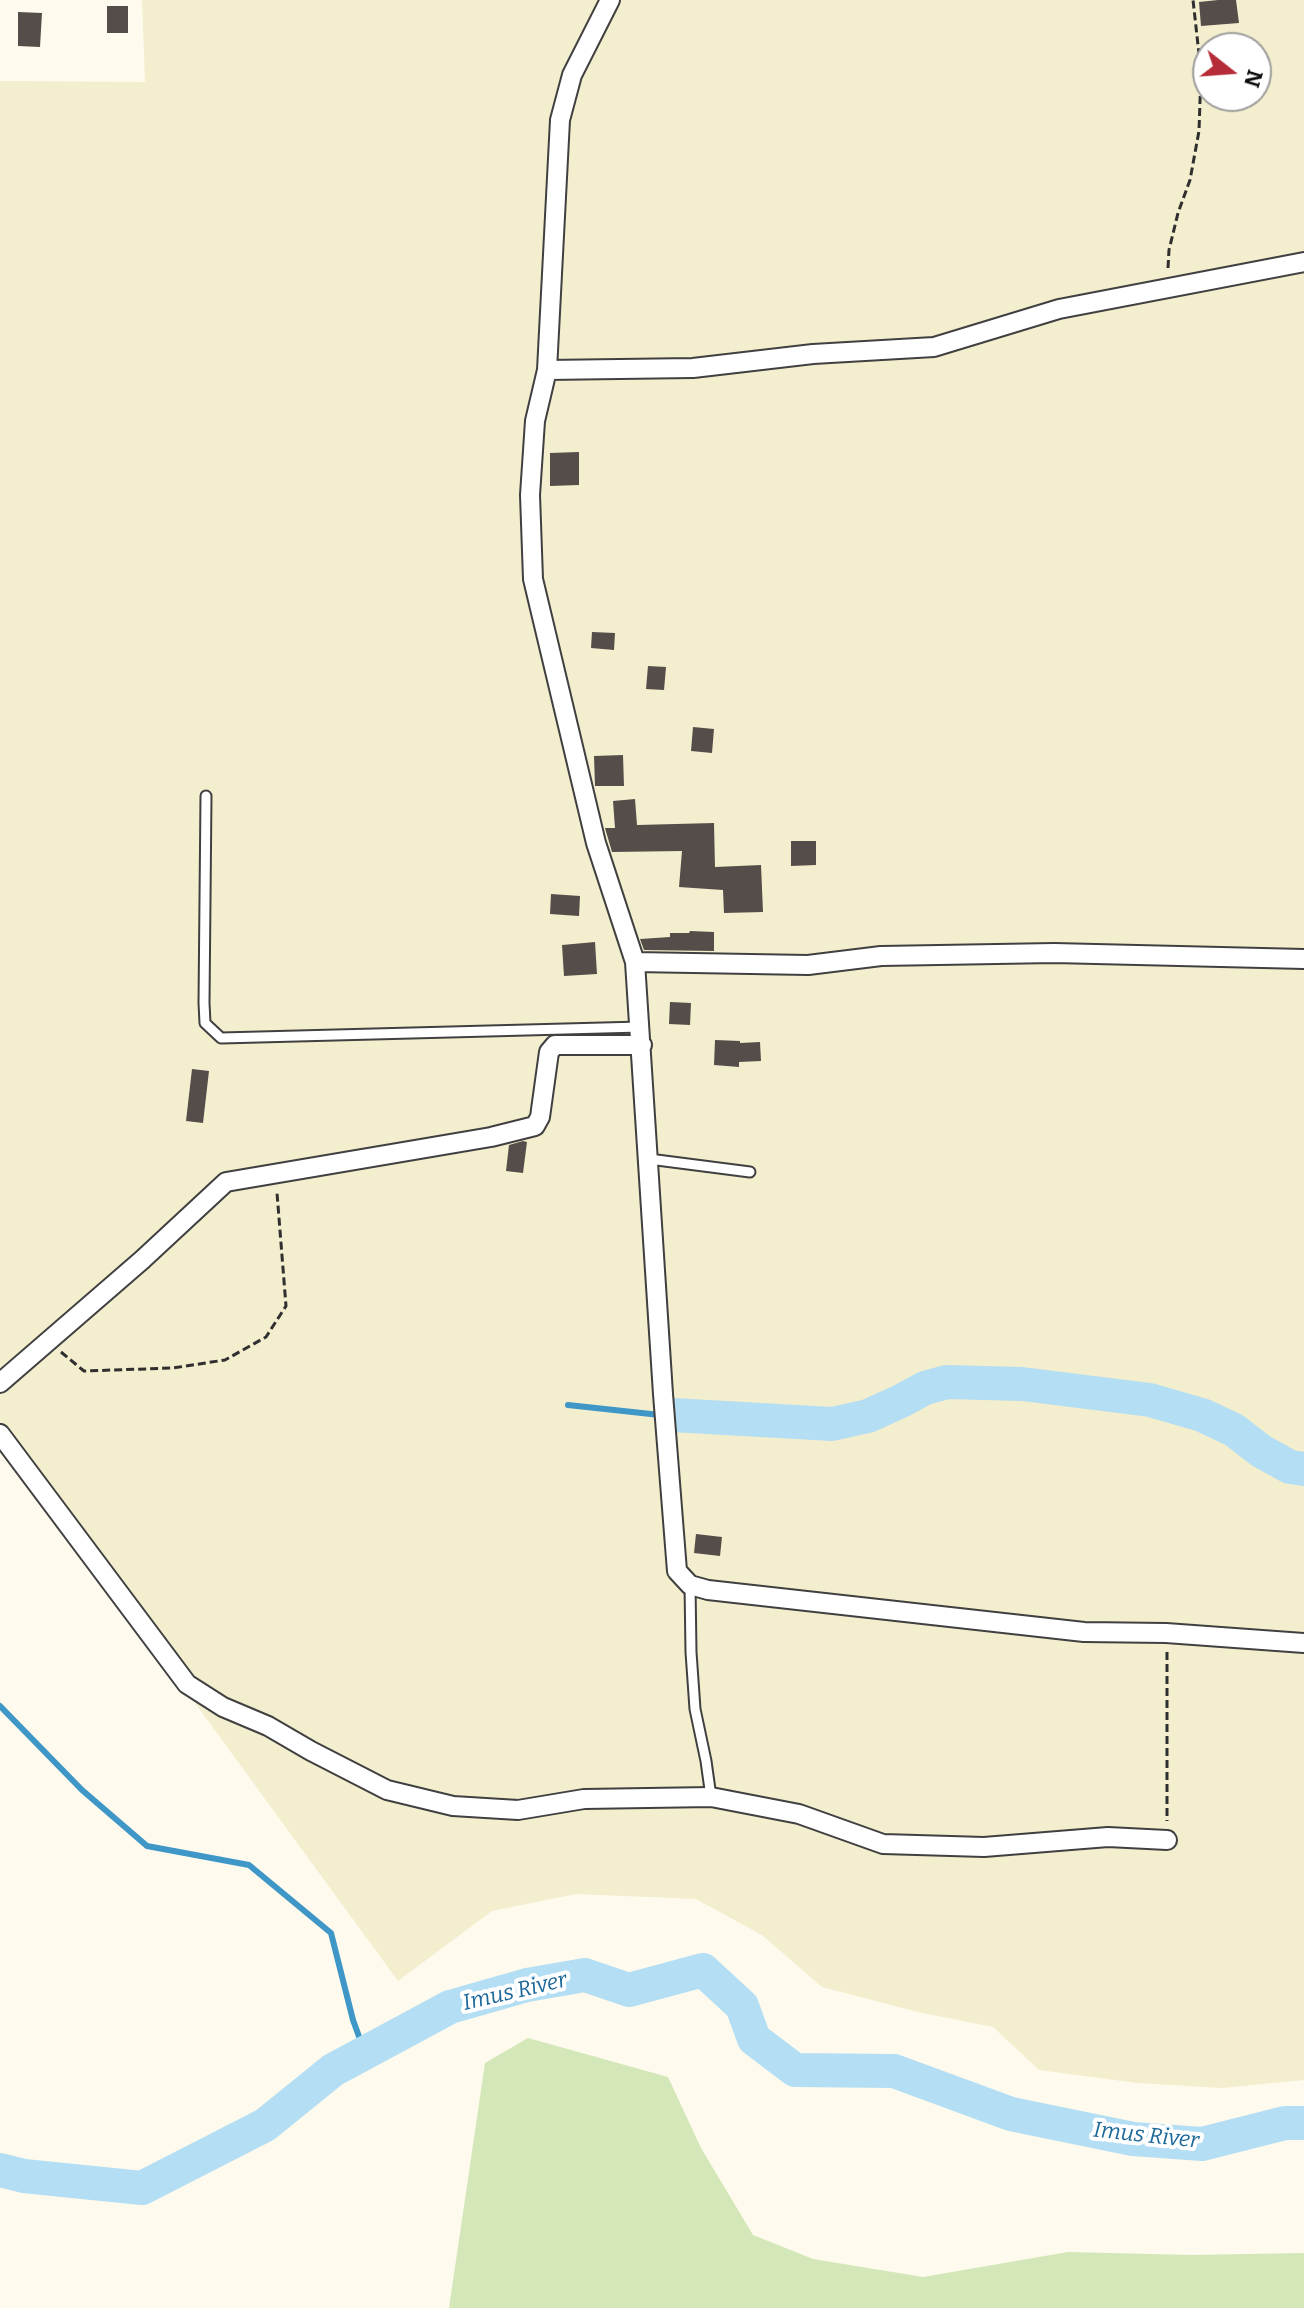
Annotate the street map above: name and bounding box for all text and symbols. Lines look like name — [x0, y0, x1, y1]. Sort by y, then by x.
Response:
north arrow — [1192, 32, 1272, 112]
text: N — [1238, 67, 1269, 91]
water label: Imus River — [460, 1967, 570, 2017]
water label: Imus River — [1092, 2117, 1200, 2155]

